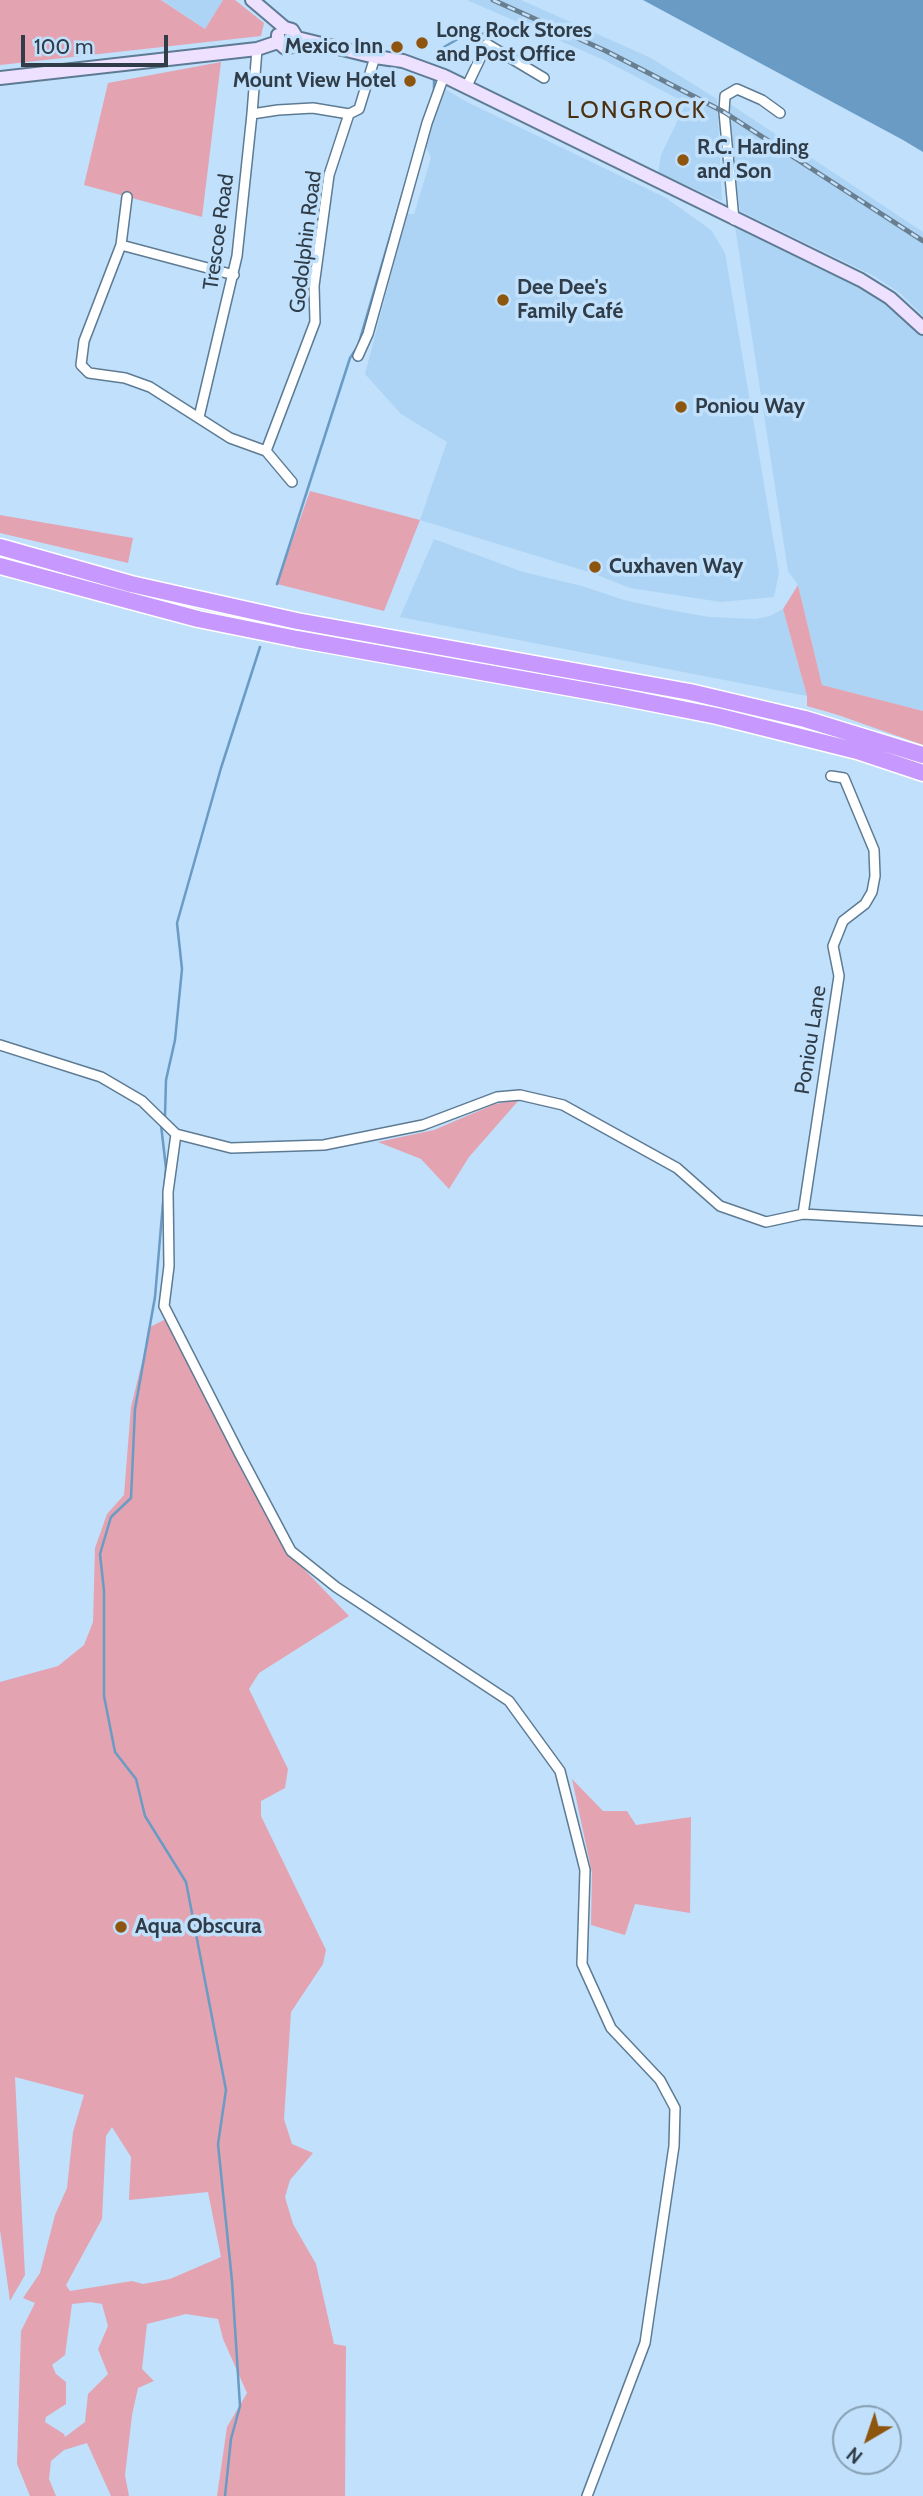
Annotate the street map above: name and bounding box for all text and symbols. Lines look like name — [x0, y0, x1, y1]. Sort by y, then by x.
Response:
place label: Long Rock Stores and Post Office — [436, 18, 592, 68]
scale bar — [24, 21, 172, 65]
text: 100 m — [34, 34, 93, 59]
place label: Mexico Inn — [285, 34, 383, 60]
marker: Long Rock Stores and Post Office — [414, 35, 430, 51]
marker: Mexico Inn — [389, 39, 405, 55]
place label: Mount View Hotel — [233, 68, 396, 94]
marker: Mount View Hotel — [402, 73, 418, 89]
district label: LONGROCK — [568, 97, 706, 125]
place label: R.C. Harding and Son — [697, 135, 808, 185]
marker: R.C. Harding and Son — [675, 152, 691, 168]
street label: Godolphin Road — [285, 169, 327, 315]
street label: Trescoe Road — [198, 172, 240, 292]
place label: Dee Dee's Family Café — [517, 275, 623, 325]
marker: Dee Dee's Family Café — [495, 292, 511, 308]
place label: Poniou Way — [695, 394, 805, 420]
marker: Poniou Way — [673, 399, 689, 415]
place label: Cuxhaven Way — [609, 554, 743, 580]
marker: Cuxhaven Way — [587, 559, 603, 575]
street label: Poniou Lane — [790, 984, 832, 1096]
place label: Aqua Obscura — [135, 1914, 262, 1940]
marker: Aqua Obscura — [113, 1919, 129, 1935]
north arrow — [832, 2405, 902, 2475]
text: N — [842, 2442, 867, 2468]

